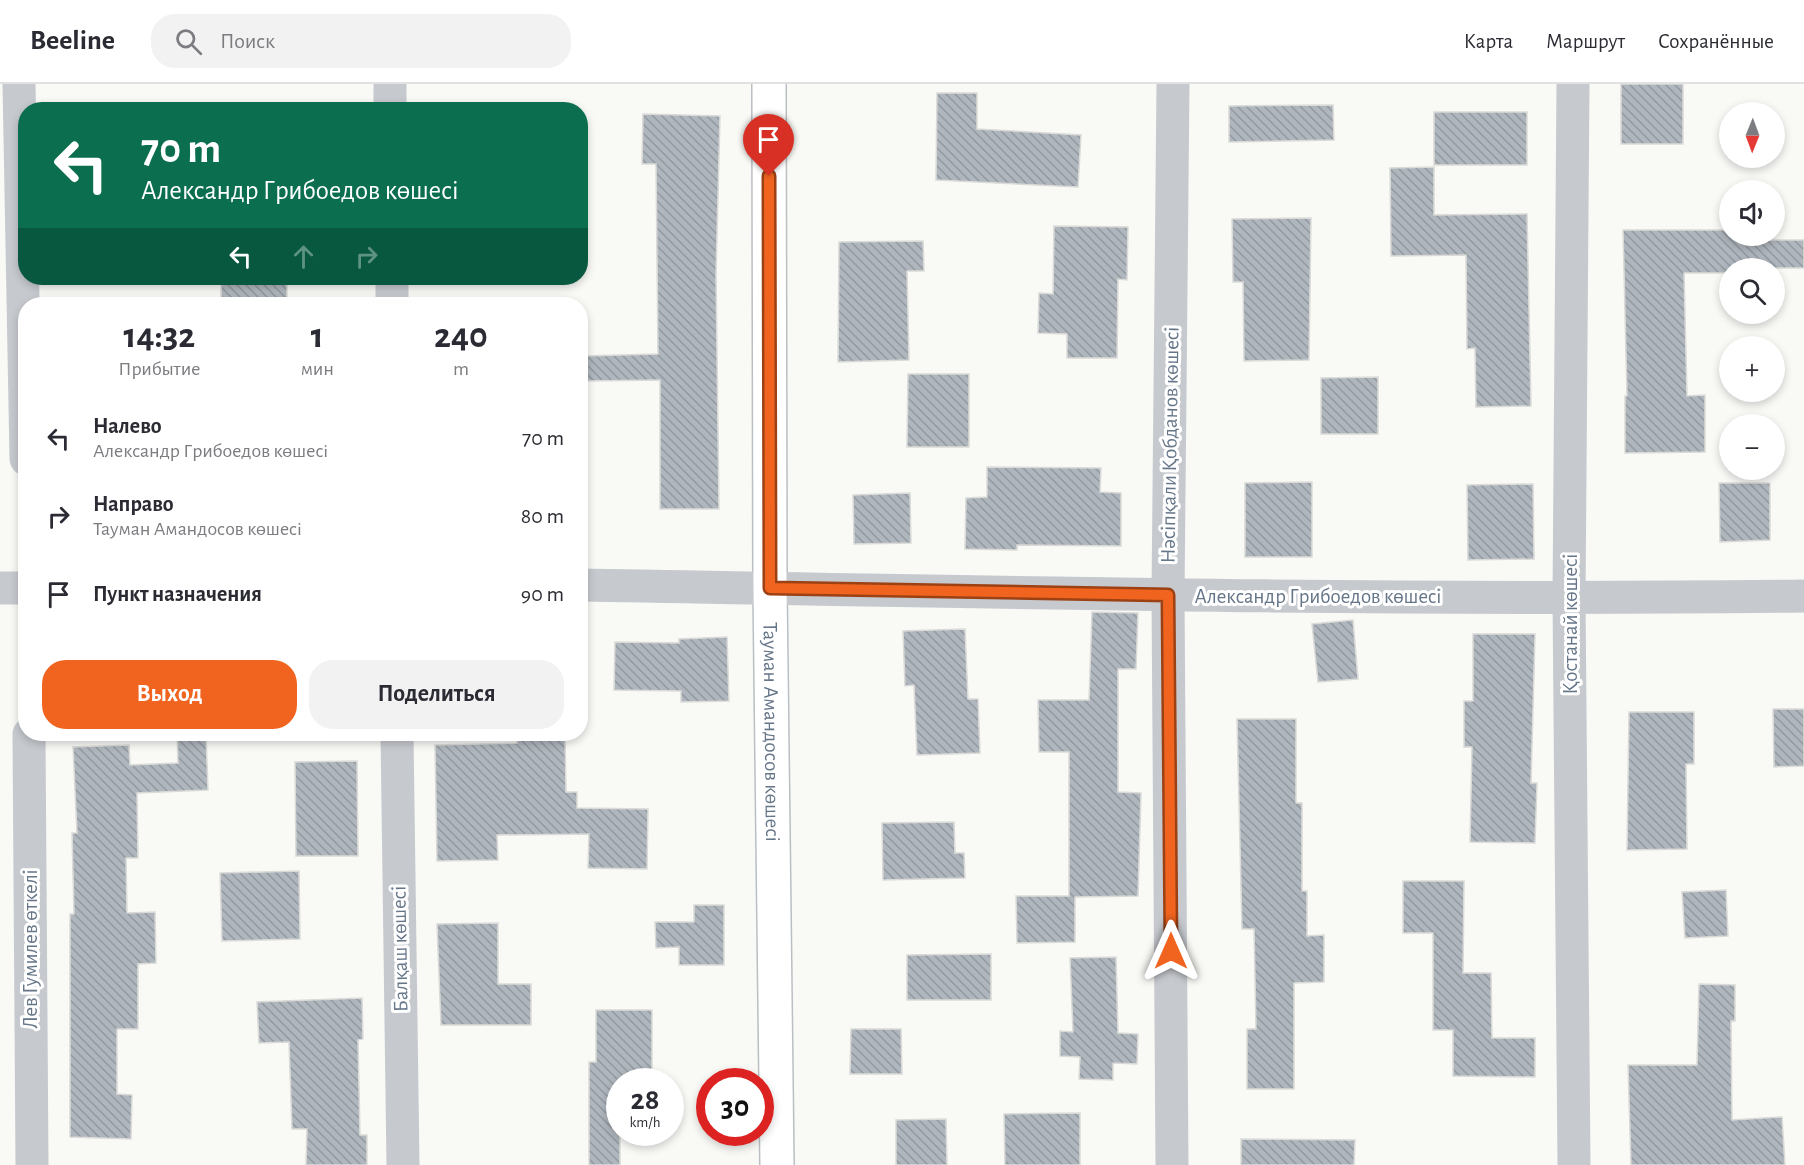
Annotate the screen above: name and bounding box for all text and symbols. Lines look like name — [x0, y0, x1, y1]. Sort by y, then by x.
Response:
search box — [151, 14, 571, 68]
icon: search — [172, 25, 205, 58]
text: Beeline — [30, 27, 115, 55]
text: Поиск — [220, 30, 275, 52]
text: Карта — [1464, 31, 1513, 52]
text: Маршрут — [1546, 31, 1625, 52]
text: Сохранённые — [1658, 31, 1774, 52]
north arrow — [1719, 102, 1785, 168]
map controls — [1719, 102, 1785, 480]
pin — [743, 114, 794, 176]
icon: arrive — [752, 123, 785, 156]
icon: left — [42, 126, 120, 204]
text: 70 m — [141, 128, 221, 170]
text: Александр Грибоедов көшесі — [141, 177, 458, 204]
button: sound — [1719, 180, 1785, 246]
icon: left — [224, 240, 257, 273]
icon: ahead — [287, 240, 320, 273]
icon: right — [350, 240, 383, 273]
button: search — [1719, 258, 1785, 324]
text: 14:32 — [123, 318, 195, 354]
text: 1 — [311, 318, 324, 354]
text: 240 — [434, 318, 488, 354]
street label: Нәсіпқали Қобданов көшесі — [1157, 327, 1183, 563]
button: + — [1719, 336, 1785, 402]
text: Прибытие — [118, 359, 201, 379]
text: мин — [301, 359, 334, 379]
text: m — [453, 359, 469, 379]
button: − — [1719, 414, 1785, 480]
text: Налево — [93, 415, 162, 437]
icon: left — [42, 422, 75, 455]
text: 70 m — [522, 427, 564, 449]
text: Александр Грибоедов көшесі — [93, 441, 328, 461]
text: Направо — [93, 493, 174, 515]
icon: right — [42, 500, 75, 533]
text: 80 m — [521, 505, 564, 527]
text: Тауман Амандосов көшесі — [93, 519, 302, 539]
street label: Қостанай көшесі — [1560, 554, 1581, 694]
icon: arrive — [42, 578, 75, 611]
text: Пункт назначения — [93, 583, 262, 605]
text: 90 m — [521, 583, 564, 605]
street label: Александр Грибоедов көшесі — [1195, 586, 1441, 607]
street label: Тауман Амандосов көшесі — [760, 622, 784, 842]
button: Выход — [42, 660, 297, 729]
button: Поделиться — [309, 660, 564, 729]
street label: Лев Гумилев өткелі — [20, 869, 41, 1029]
street label: Балқаш көшесі — [388, 886, 412, 1012]
position arrow — [1139, 919, 1203, 983]
speed limit sign: 30 — [696, 1068, 774, 1146]
text: 28 — [631, 1085, 659, 1115]
text: km/h — [630, 1115, 660, 1130]

